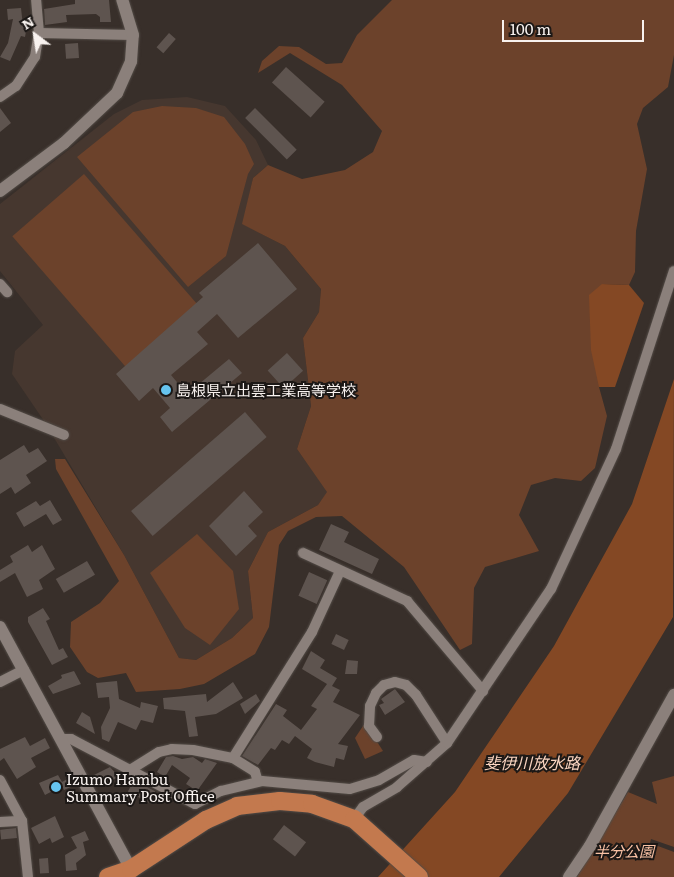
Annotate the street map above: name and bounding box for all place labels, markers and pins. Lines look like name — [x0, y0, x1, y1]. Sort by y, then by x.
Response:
place label: 島根県立出雲工業高等学校 — [176, 381, 356, 399]
marker: 島根県立出雲工業高等学校 — [160, 384, 172, 396]
place label: Izumo Hambu Summary Post Office — [66, 769, 215, 804]
marker: Izumo Hambu Summary Post Office — [50, 781, 62, 793]

